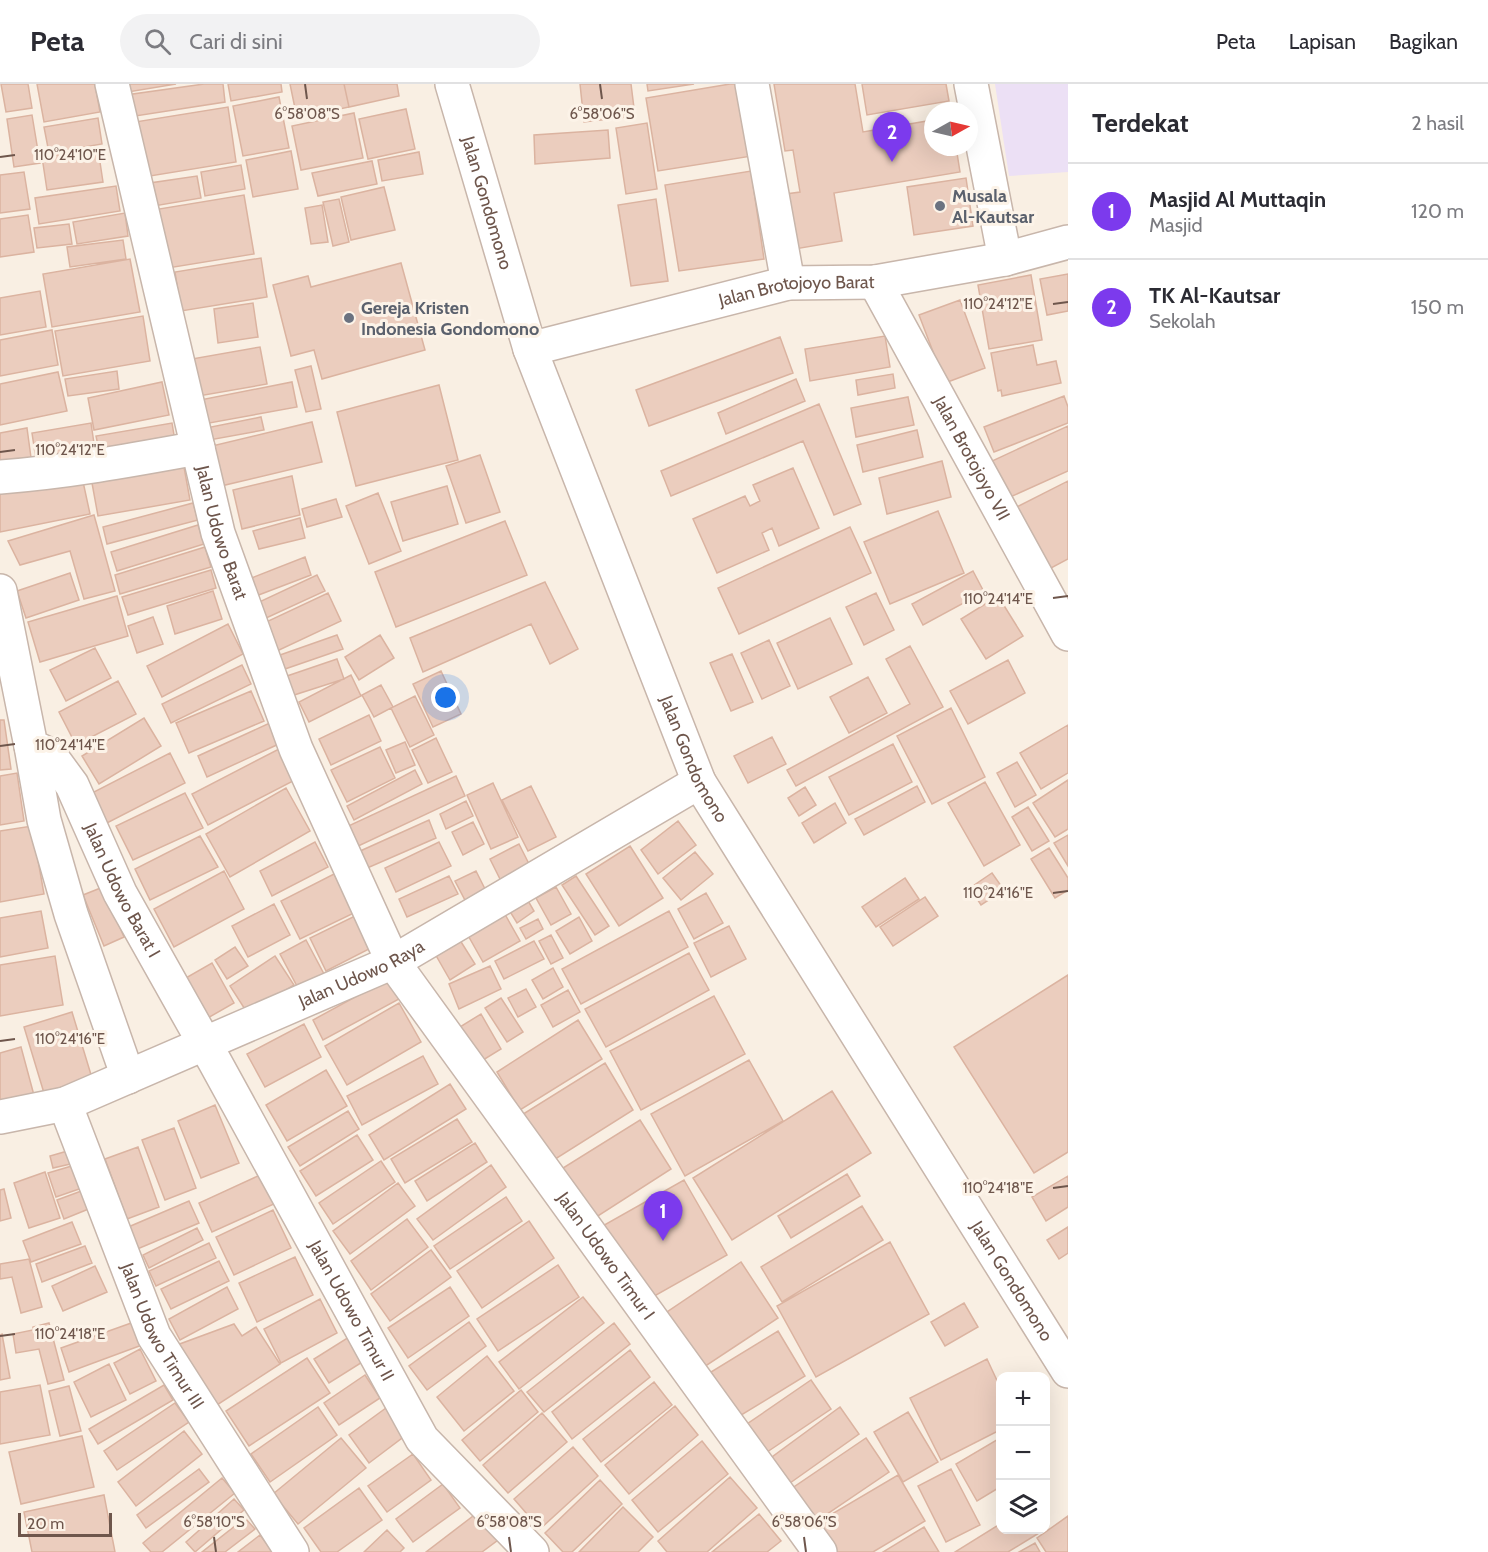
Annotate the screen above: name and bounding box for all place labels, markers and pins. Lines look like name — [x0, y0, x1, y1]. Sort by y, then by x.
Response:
pin: 2 — [872, 112, 912, 162]
place label: Musala Al-Kautsar — [952, 185, 1034, 228]
marker: Musala Al-Kautsar — [933, 199, 947, 213]
place label: Gereja Kristen Indonesia Gondomono — [361, 297, 539, 340]
marker: Gereja Kristen Indonesia Gondomono — [342, 311, 356, 325]
pin: 1 — [644, 1192, 682, 1241]

